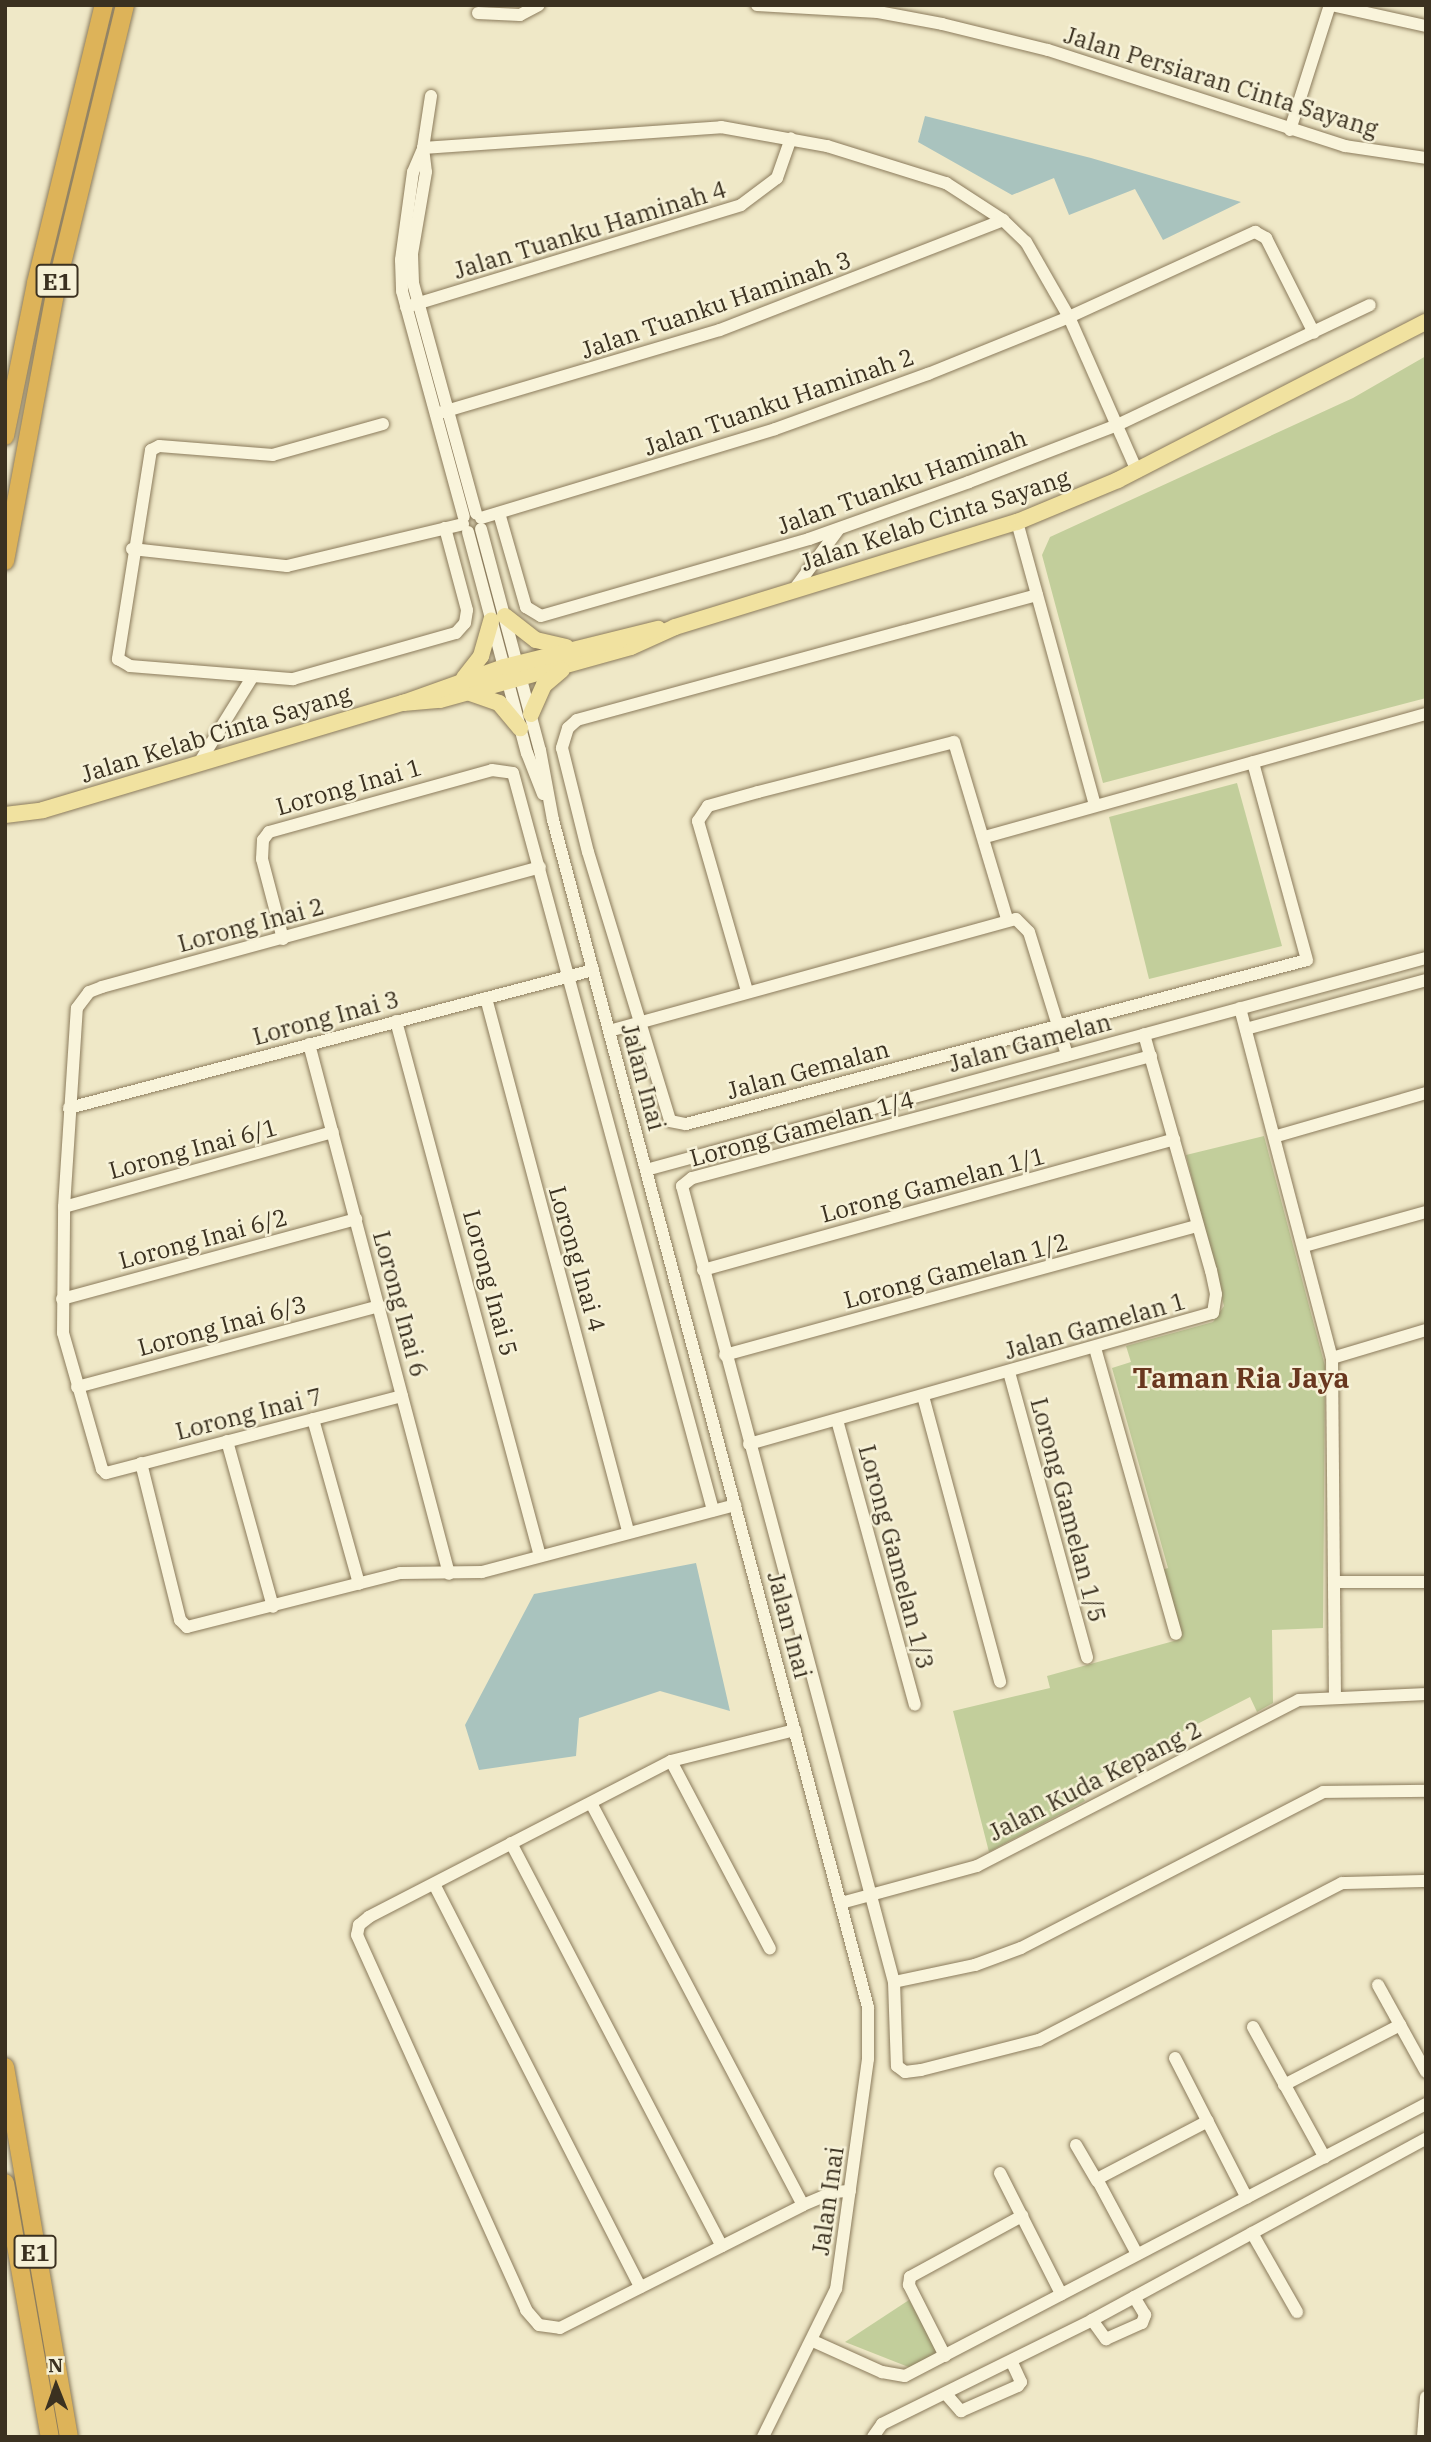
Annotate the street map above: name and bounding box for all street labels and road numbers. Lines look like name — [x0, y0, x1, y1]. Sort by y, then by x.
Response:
street label: Jalan Persiaran Cinta Sayang — [1061, 20, 1381, 144]
street label: Jalan Tuanku Haminah 4 — [450, 175, 730, 285]
street label: Jalan Tuanku Haminah 3 — [577, 245, 855, 365]
road number: E1 — [34, 262, 80, 300]
street label: Jalan Tuanku Haminah 2 — [640, 342, 918, 462]
street label: Jalan Tuanku Haminah — [773, 423, 1031, 541]
street label: Jalan Kelab Cinta Sayang — [797, 463, 1073, 577]
street label: Jalan Kelab Cinta Sayang — [77, 679, 355, 789]
street label: Lorong Inai 1 — [273, 752, 425, 822]
street label: Lorong Inai 2 — [175, 892, 327, 958]
street label: Lorong Inai 3 — [250, 985, 402, 1051]
street label: Jalan Gamelan — [946, 1007, 1114, 1079]
street label: Jalan Inai — [615, 1020, 671, 1134]
street label: Jalan Gemalan — [724, 1034, 892, 1106]
street label: Lorong Gamelan 1/4 — [687, 1085, 917, 1173]
street label: Lorong Inai 6/1 — [106, 1113, 280, 1185]
street label: Lorong Gamelan 1/1 — [818, 1141, 1048, 1229]
street label: Lorong Inai 4 — [542, 1183, 612, 1335]
street label: Lorong Inai 6/2 — [116, 1203, 290, 1275]
street label: Lorong Inai 5 — [457, 1207, 523, 1359]
street label: Lorong Gamelan 1/2 — [841, 1227, 1071, 1315]
street label: Lorong Inai 6 — [367, 1228, 433, 1380]
street label: Jalan Gamelan 1 — [1001, 1286, 1189, 1366]
street label: Lorong Inai 6/3 — [135, 1290, 309, 1362]
street label: Lorong Inai 7 — [173, 1382, 325, 1446]
street label: Lorong Gamelan 1/5 — [1024, 1395, 1112, 1625]
street label: Lorong Gamelan 1/3 — [852, 1442, 940, 1672]
street label: Jalan Inai — [761, 1568, 817, 1682]
street label: Jalan Kuda Kepang 2 — [984, 1715, 1206, 1847]
street label: Jalan Inai — [806, 2145, 850, 2257]
road number: E1 — [12, 2232, 58, 2272]

